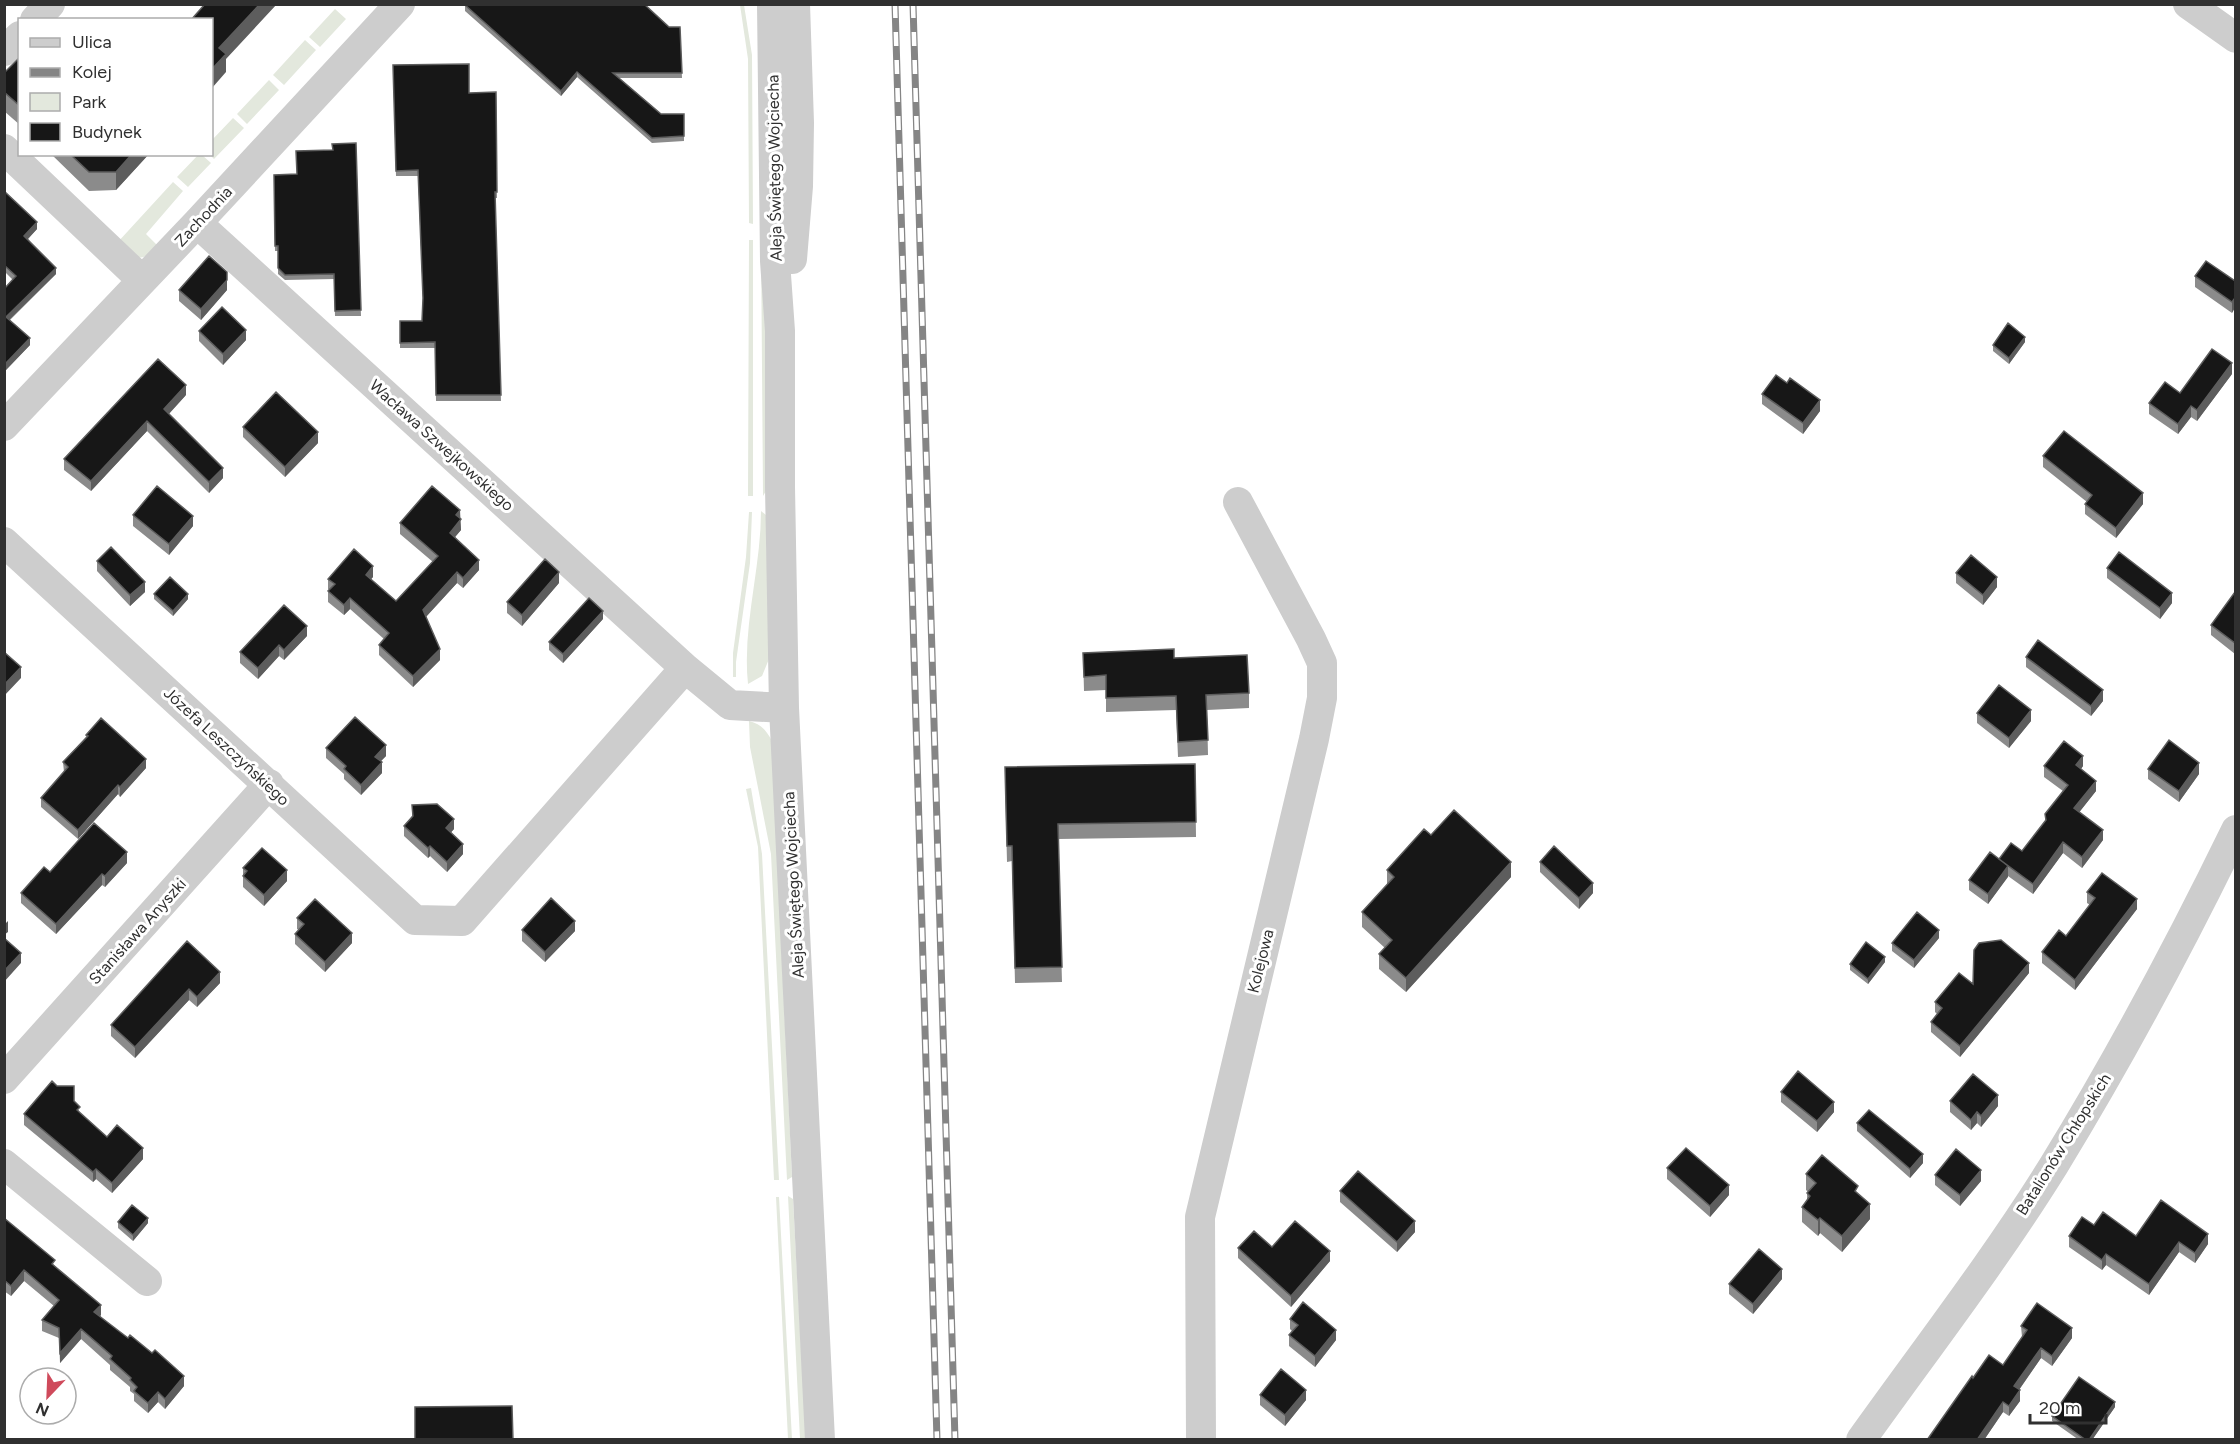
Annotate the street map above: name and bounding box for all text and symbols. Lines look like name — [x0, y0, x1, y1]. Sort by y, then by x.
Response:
legend — [18, 18, 213, 156]
text: Ulica — [72, 31, 112, 53]
text: Kolej — [72, 61, 112, 83]
street label: Aleja Świętego Wojciecha — [763, 74, 786, 262]
text: Park — [72, 91, 107, 113]
text: Budynek — [72, 121, 142, 143]
street label: Zachodnia — [171, 182, 236, 250]
street label: Wacława Szwejkowskiego — [366, 376, 518, 515]
street label: Józefa Leszczyńskiego — [160, 683, 293, 809]
street label: Aleja Świętego Wojciecha — [779, 791, 808, 979]
street label: Stanisława Anyszki — [85, 874, 190, 988]
street label: Kolejowa — [1243, 927, 1278, 995]
street label: Batalionów Chłopskich — [2012, 1070, 2115, 1219]
north arrow — [18, 1366, 78, 1426]
scale bar — [2030, 1387, 2106, 1425]
text: 20 m — [2039, 1397, 2080, 1419]
text: N — [33, 1398, 52, 1421]

